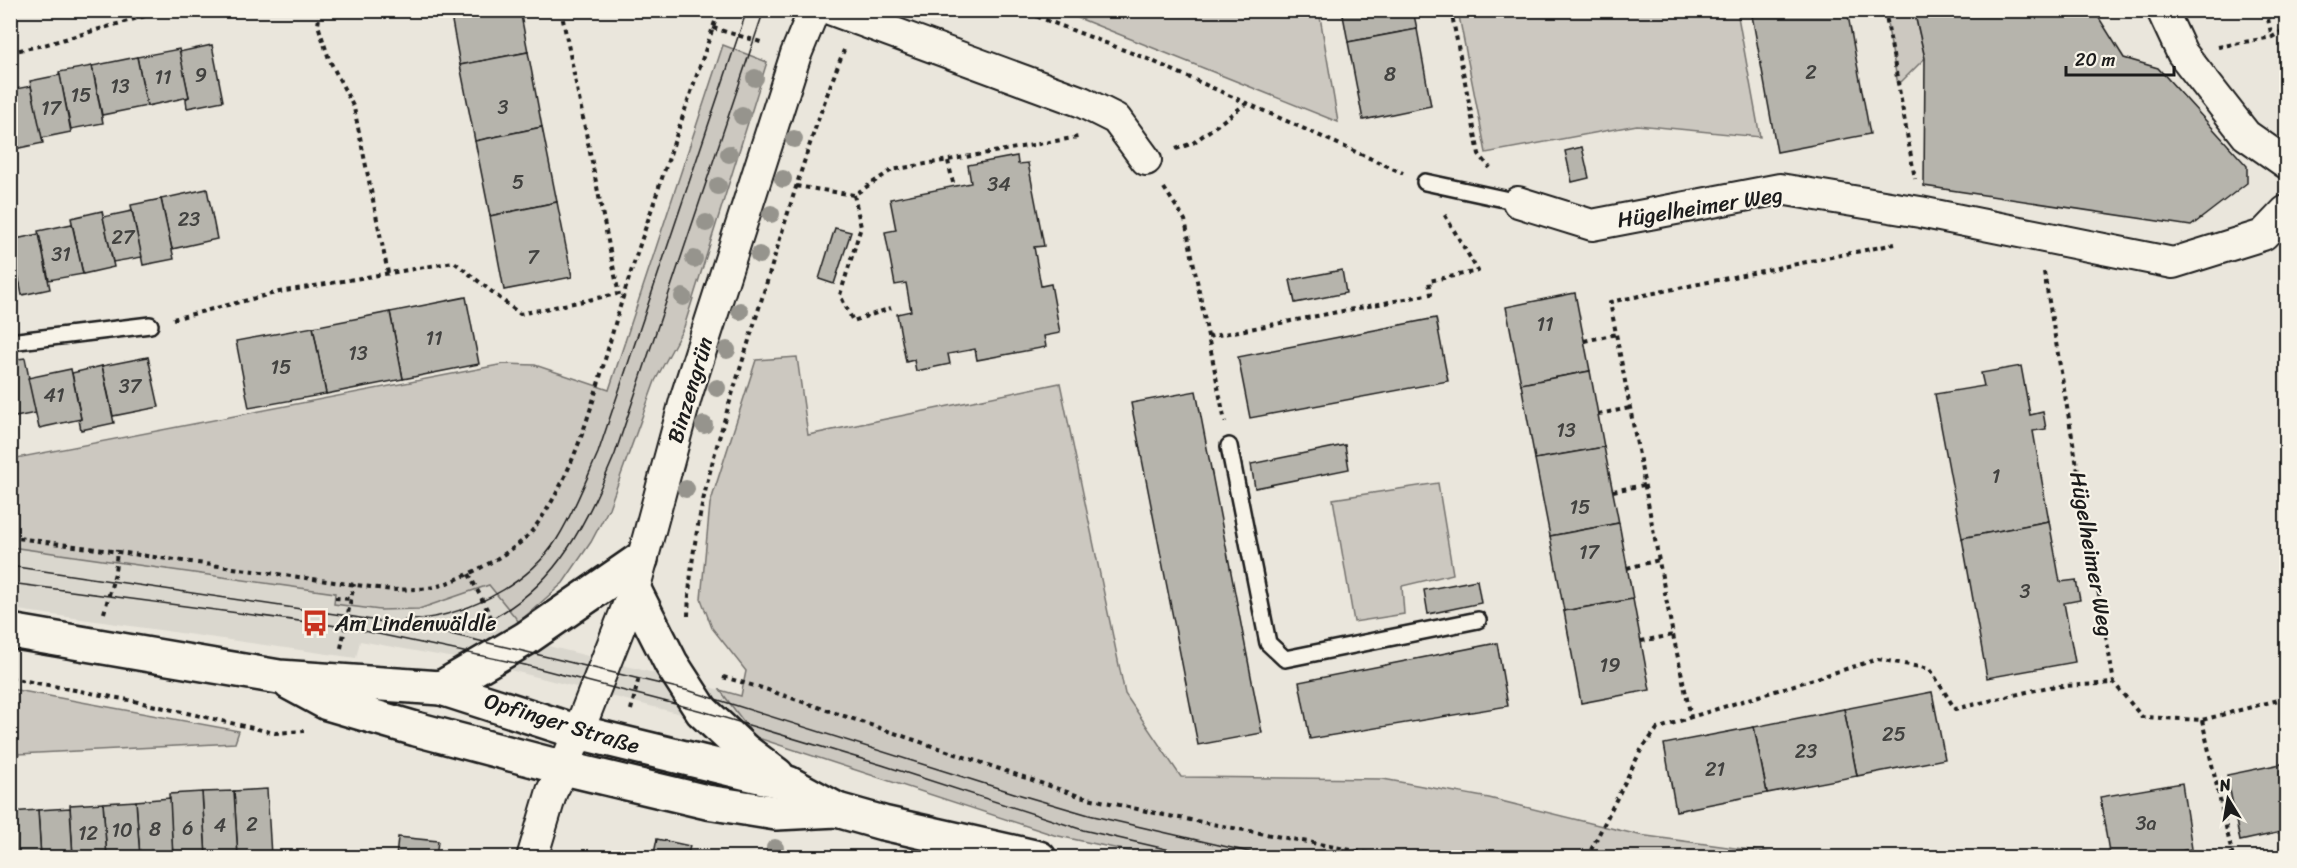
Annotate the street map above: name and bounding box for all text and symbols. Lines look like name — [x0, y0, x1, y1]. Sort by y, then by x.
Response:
scale bar — [2066, 39, 2174, 77]
text: 20 m — [2075, 44, 2115, 76]
house number: 2 — [1805, 55, 1817, 90]
house number: 8 — [1384, 57, 1396, 92]
house number: 9 — [195, 58, 207, 93]
house number: 11 — [154, 60, 172, 95]
house number: 13 — [110, 69, 130, 104]
house number: 15 — [71, 78, 91, 113]
house number: 3 — [498, 90, 509, 125]
house number: 17 — [41, 91, 63, 126]
house number: 5 — [512, 165, 524, 200]
house number: 34 — [987, 167, 1011, 202]
street label: Hügelheimer Weg — [1614, 175, 1786, 239]
house number: 23 — [178, 202, 200, 237]
house number: 27 — [112, 220, 136, 255]
house number: 31 — [51, 237, 71, 272]
house number: 7 — [527, 240, 540, 275]
house number: 11 — [1536, 307, 1554, 342]
house number: 11 — [425, 321, 443, 356]
street label: Binzengrün — [655, 332, 725, 448]
house number: 13 — [348, 336, 368, 371]
house number: 15 — [271, 350, 291, 385]
house number: 37 — [119, 369, 143, 404]
house number: 41 — [43, 378, 65, 413]
house number: 13 — [1556, 413, 1576, 448]
house number: 1 — [1992, 459, 2000, 494]
street label: Hügelheimer Weg — [2058, 468, 2126, 640]
house number: 15 — [1570, 490, 1590, 525]
house number: 17 — [1579, 535, 1601, 570]
house number: 3 — [2020, 574, 2031, 609]
place label: Am Lindenwäldle — [334, 604, 497, 643]
bus stop icon: Am Lindenwäldle — [300, 608, 330, 638]
house number: 19 — [1600, 648, 1620, 683]
street label: Opfinger Straße — [480, 681, 645, 765]
house number: 25 — [1882, 717, 1906, 752]
house number: 23 — [1795, 734, 1817, 769]
house number: 21 — [1705, 752, 1725, 787]
north arrow — [2198, 769, 2258, 829]
text: N — [2216, 769, 2234, 800]
house number: 3a — [2135, 806, 2157, 841]
house number: 2 — [246, 807, 258, 842]
house number: 4 — [214, 808, 226, 843]
house number: 6 — [182, 811, 194, 846]
house number: 8 — [149, 812, 161, 847]
house number: 10 — [111, 813, 133, 848]
house number: 12 — [78, 816, 99, 851]

